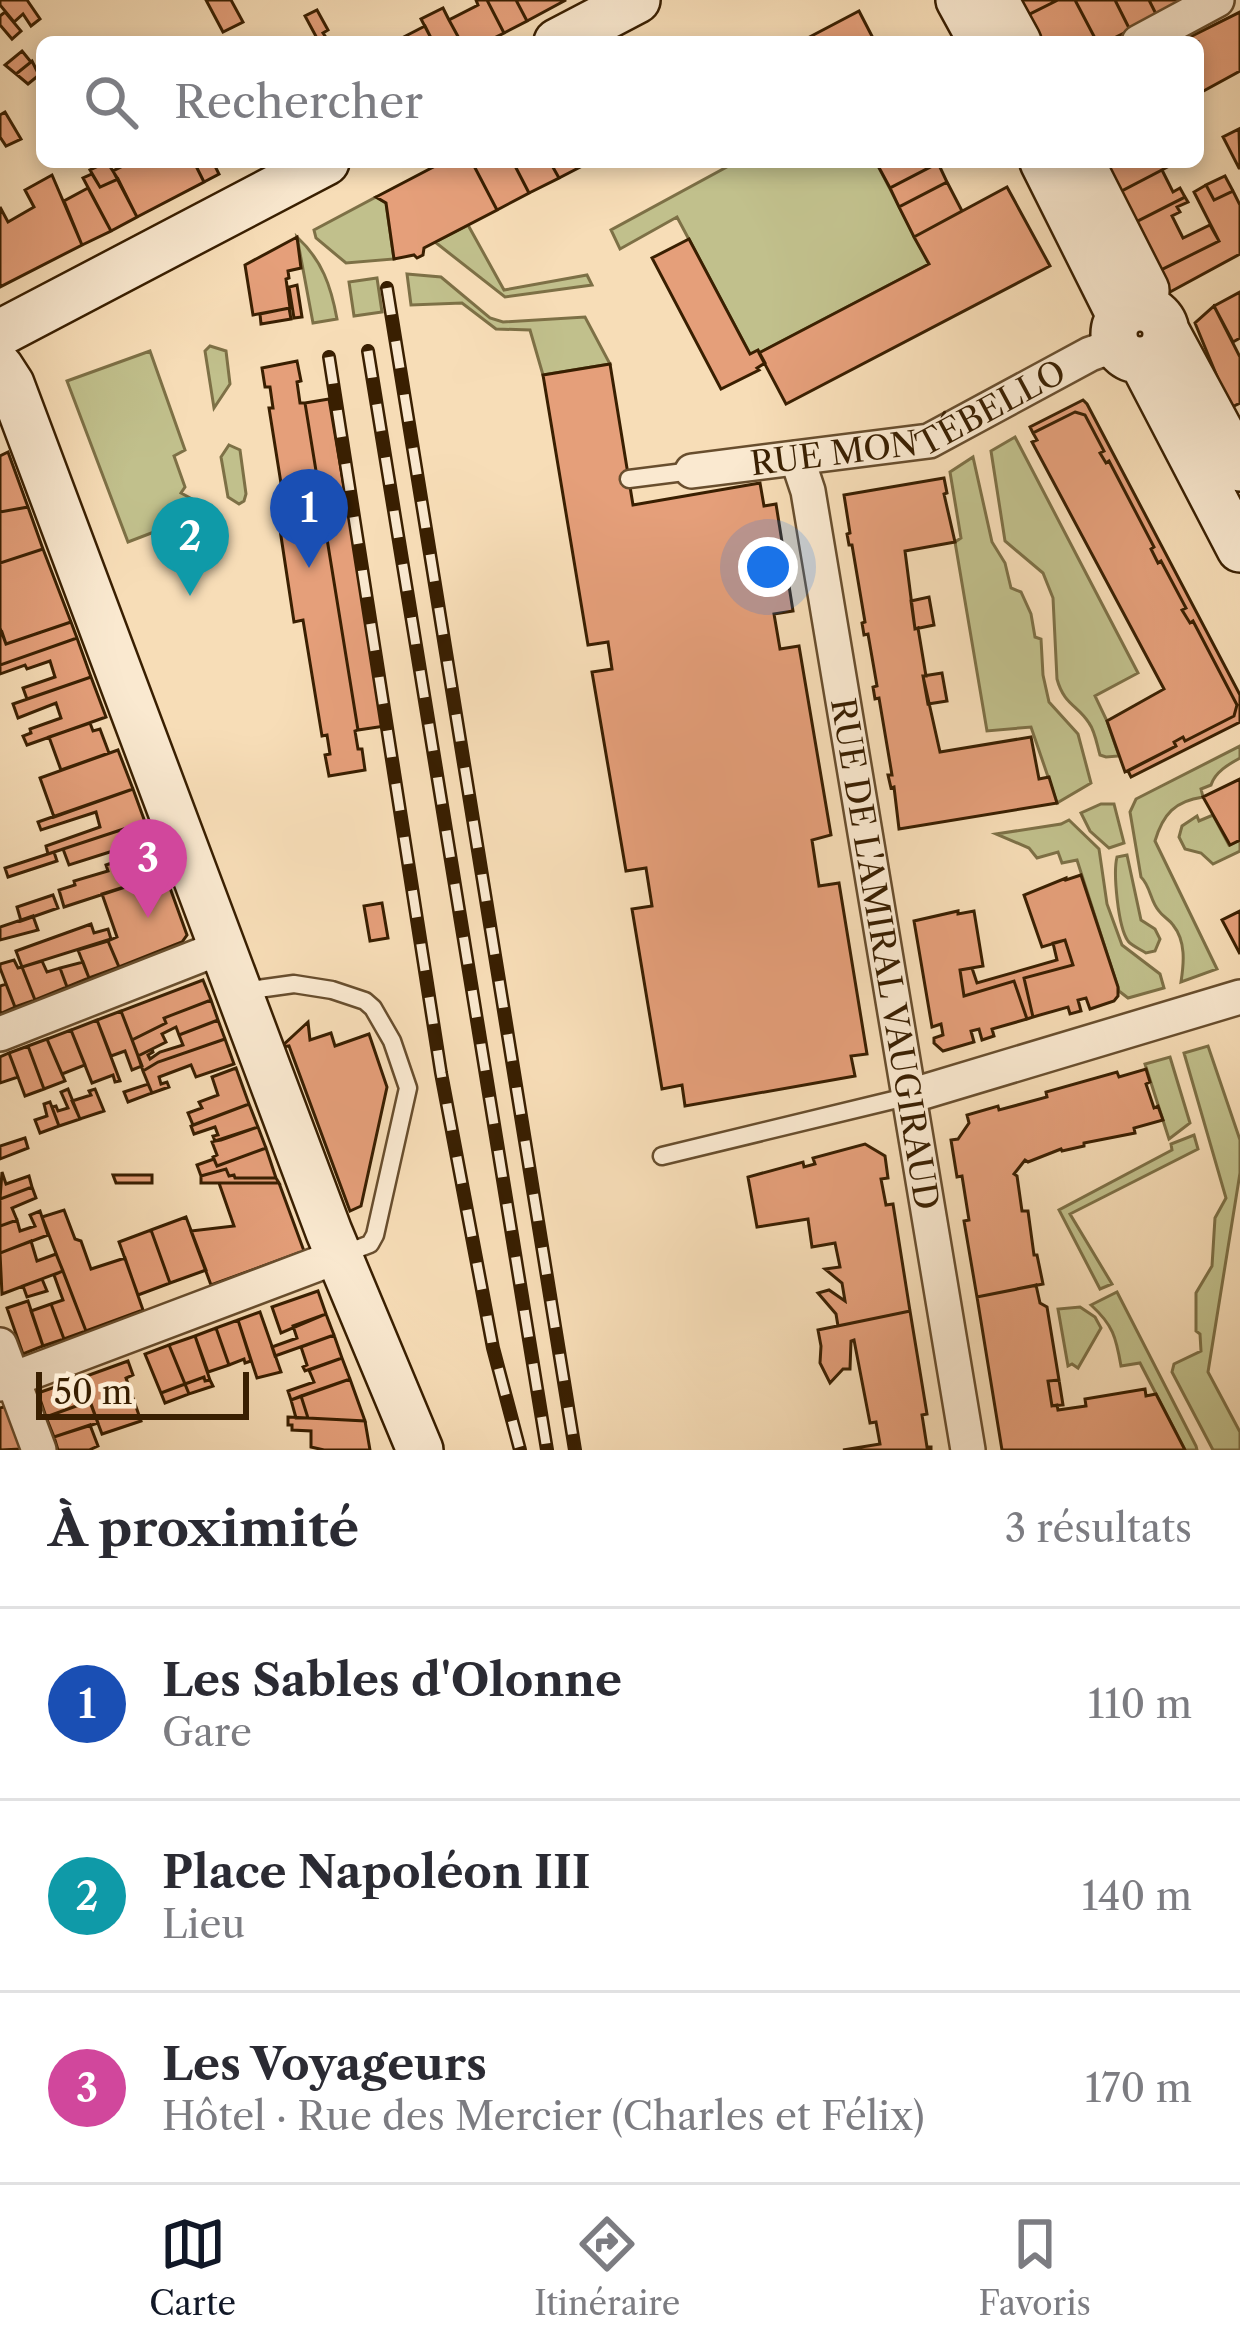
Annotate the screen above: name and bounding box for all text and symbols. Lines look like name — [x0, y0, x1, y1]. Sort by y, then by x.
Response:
search box — [36, 36, 1204, 168]
icon: search — [78, 69, 144, 135]
text: Rechercher — [174, 74, 423, 130]
street label: RUE MONTÉBELLO — [748, 351, 1073, 484]
pin: 1 — [270, 469, 348, 568]
pin: 2 — [151, 497, 229, 596]
your location — [738, 537, 798, 597]
street label: RUE DE L'AMIRAL VAUGIRAUD — [822, 695, 948, 1213]
pin: 3 — [109, 819, 187, 918]
scale bar — [36, 1366, 249, 1419]
text: 50 m — [54, 1372, 132, 1413]
text: À proximité — [48, 1497, 359, 1559]
text: 3 résultats — [1005, 1504, 1192, 1552]
text: Les Sables d'Olonne — [162, 1652, 622, 1708]
text: 1 — [78, 1680, 96, 1728]
text: 110 m — [1088, 1680, 1192, 1728]
text: Gare — [162, 1708, 252, 1756]
text: Place Napoléon III — [162, 1844, 591, 1900]
text: 2 — [75, 1872, 99, 1920]
text: 140 m — [1082, 1872, 1192, 1920]
text: Lieu — [162, 1900, 245, 1948]
text: Les Voyageurs — [162, 2036, 487, 2092]
text: 3 — [76, 2064, 98, 2112]
text: 170 m — [1085, 2064, 1192, 2112]
text: Hôtel · Rue des Mercier (Charles et Félix) — [162, 2092, 925, 2140]
tab: Carte — [149, 2211, 236, 2324]
tab: Itinéraire — [534, 2211, 680, 2324]
tab: Favoris — [979, 2211, 1091, 2324]

